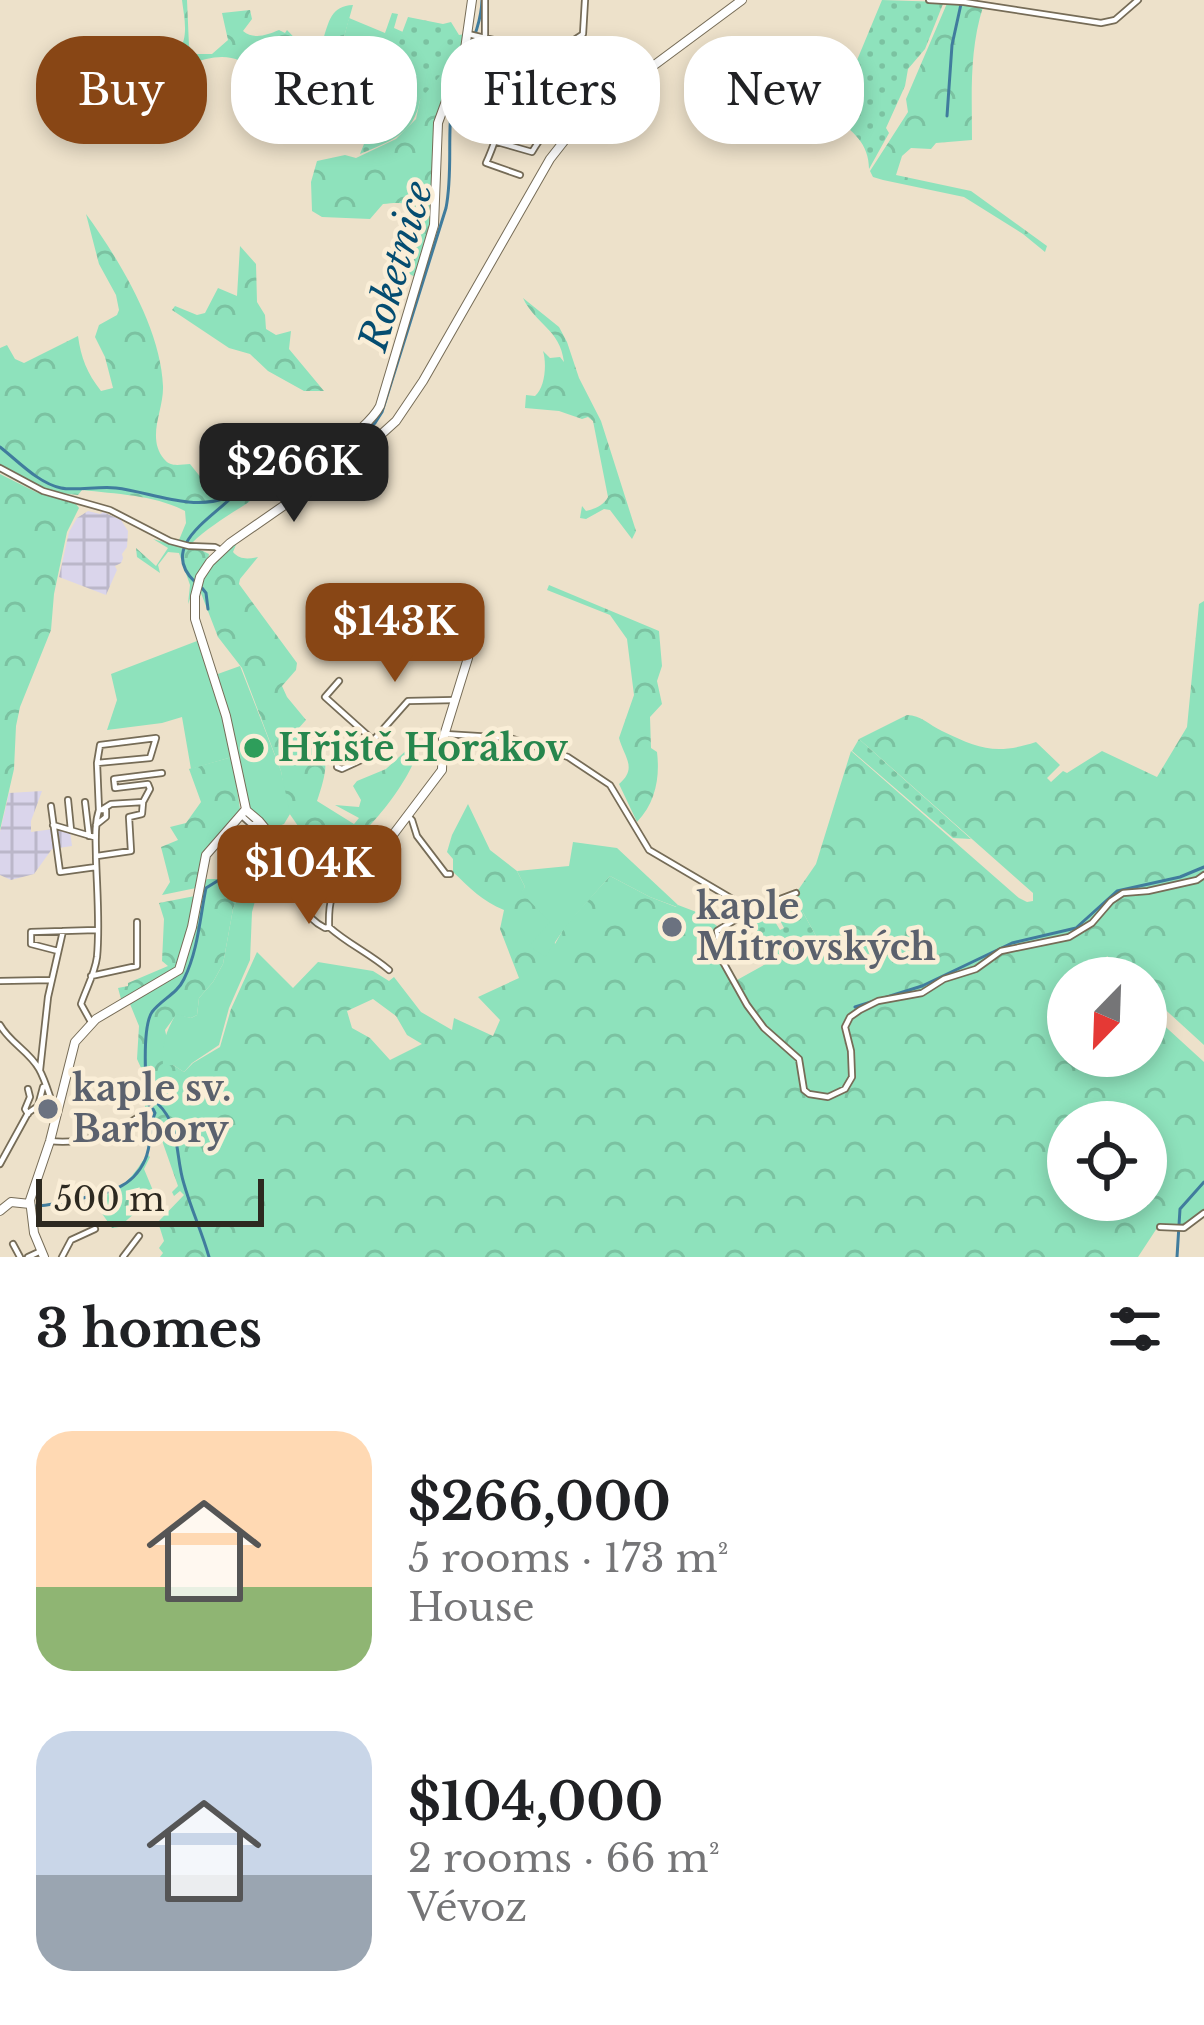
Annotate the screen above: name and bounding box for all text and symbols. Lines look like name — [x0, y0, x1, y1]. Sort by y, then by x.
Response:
chip: Buy — [36, 36, 207, 144]
chip: Rent — [231, 36, 417, 144]
chip: Filters — [441, 36, 660, 144]
chip: New — [684, 36, 864, 144]
water label: Roketnice — [348, 175, 444, 357]
pin: $266K — [210, 423, 378, 525]
text: $266K — [226, 437, 362, 486]
pin: $143K — [311, 583, 479, 685]
text: $143K — [333, 597, 457, 646]
place label: Hřiště Horákov — [278, 726, 568, 771]
marker: Hřiště Horákov — [241, 735, 267, 761]
pin: $104K — [225, 825, 393, 927]
text: $104K — [244, 839, 374, 888]
place label: kaple Mitrovských — [696, 884, 936, 970]
marker: kaple Mitrovských — [659, 914, 685, 940]
north arrow — [1047, 957, 1167, 1077]
map controls — [1047, 957, 1167, 1221]
place label: kaple sv. Barbory — [72, 1066, 231, 1152]
marker: kaple sv. Barbory — [35, 1096, 61, 1122]
button: locate — [1047, 1101, 1167, 1221]
scale bar — [36, 1173, 264, 1226]
text: 500 m — [54, 1179, 165, 1220]
icon: filters — [1102, 1296, 1168, 1362]
text: 3 homes — [36, 1298, 262, 1361]
text: $266,000 — [408, 1471, 671, 1534]
icon: home — [132, 1479, 276, 1623]
text: 5 rooms · 173 m² — [408, 1534, 729, 1583]
text: House — [408, 1583, 535, 1632]
text: $104,000 — [408, 1771, 663, 1834]
icon: home — [132, 1779, 276, 1923]
text: 2 rooms · 66 m² — [408, 1834, 720, 1883]
text: Vévoz — [408, 1883, 527, 1932]

